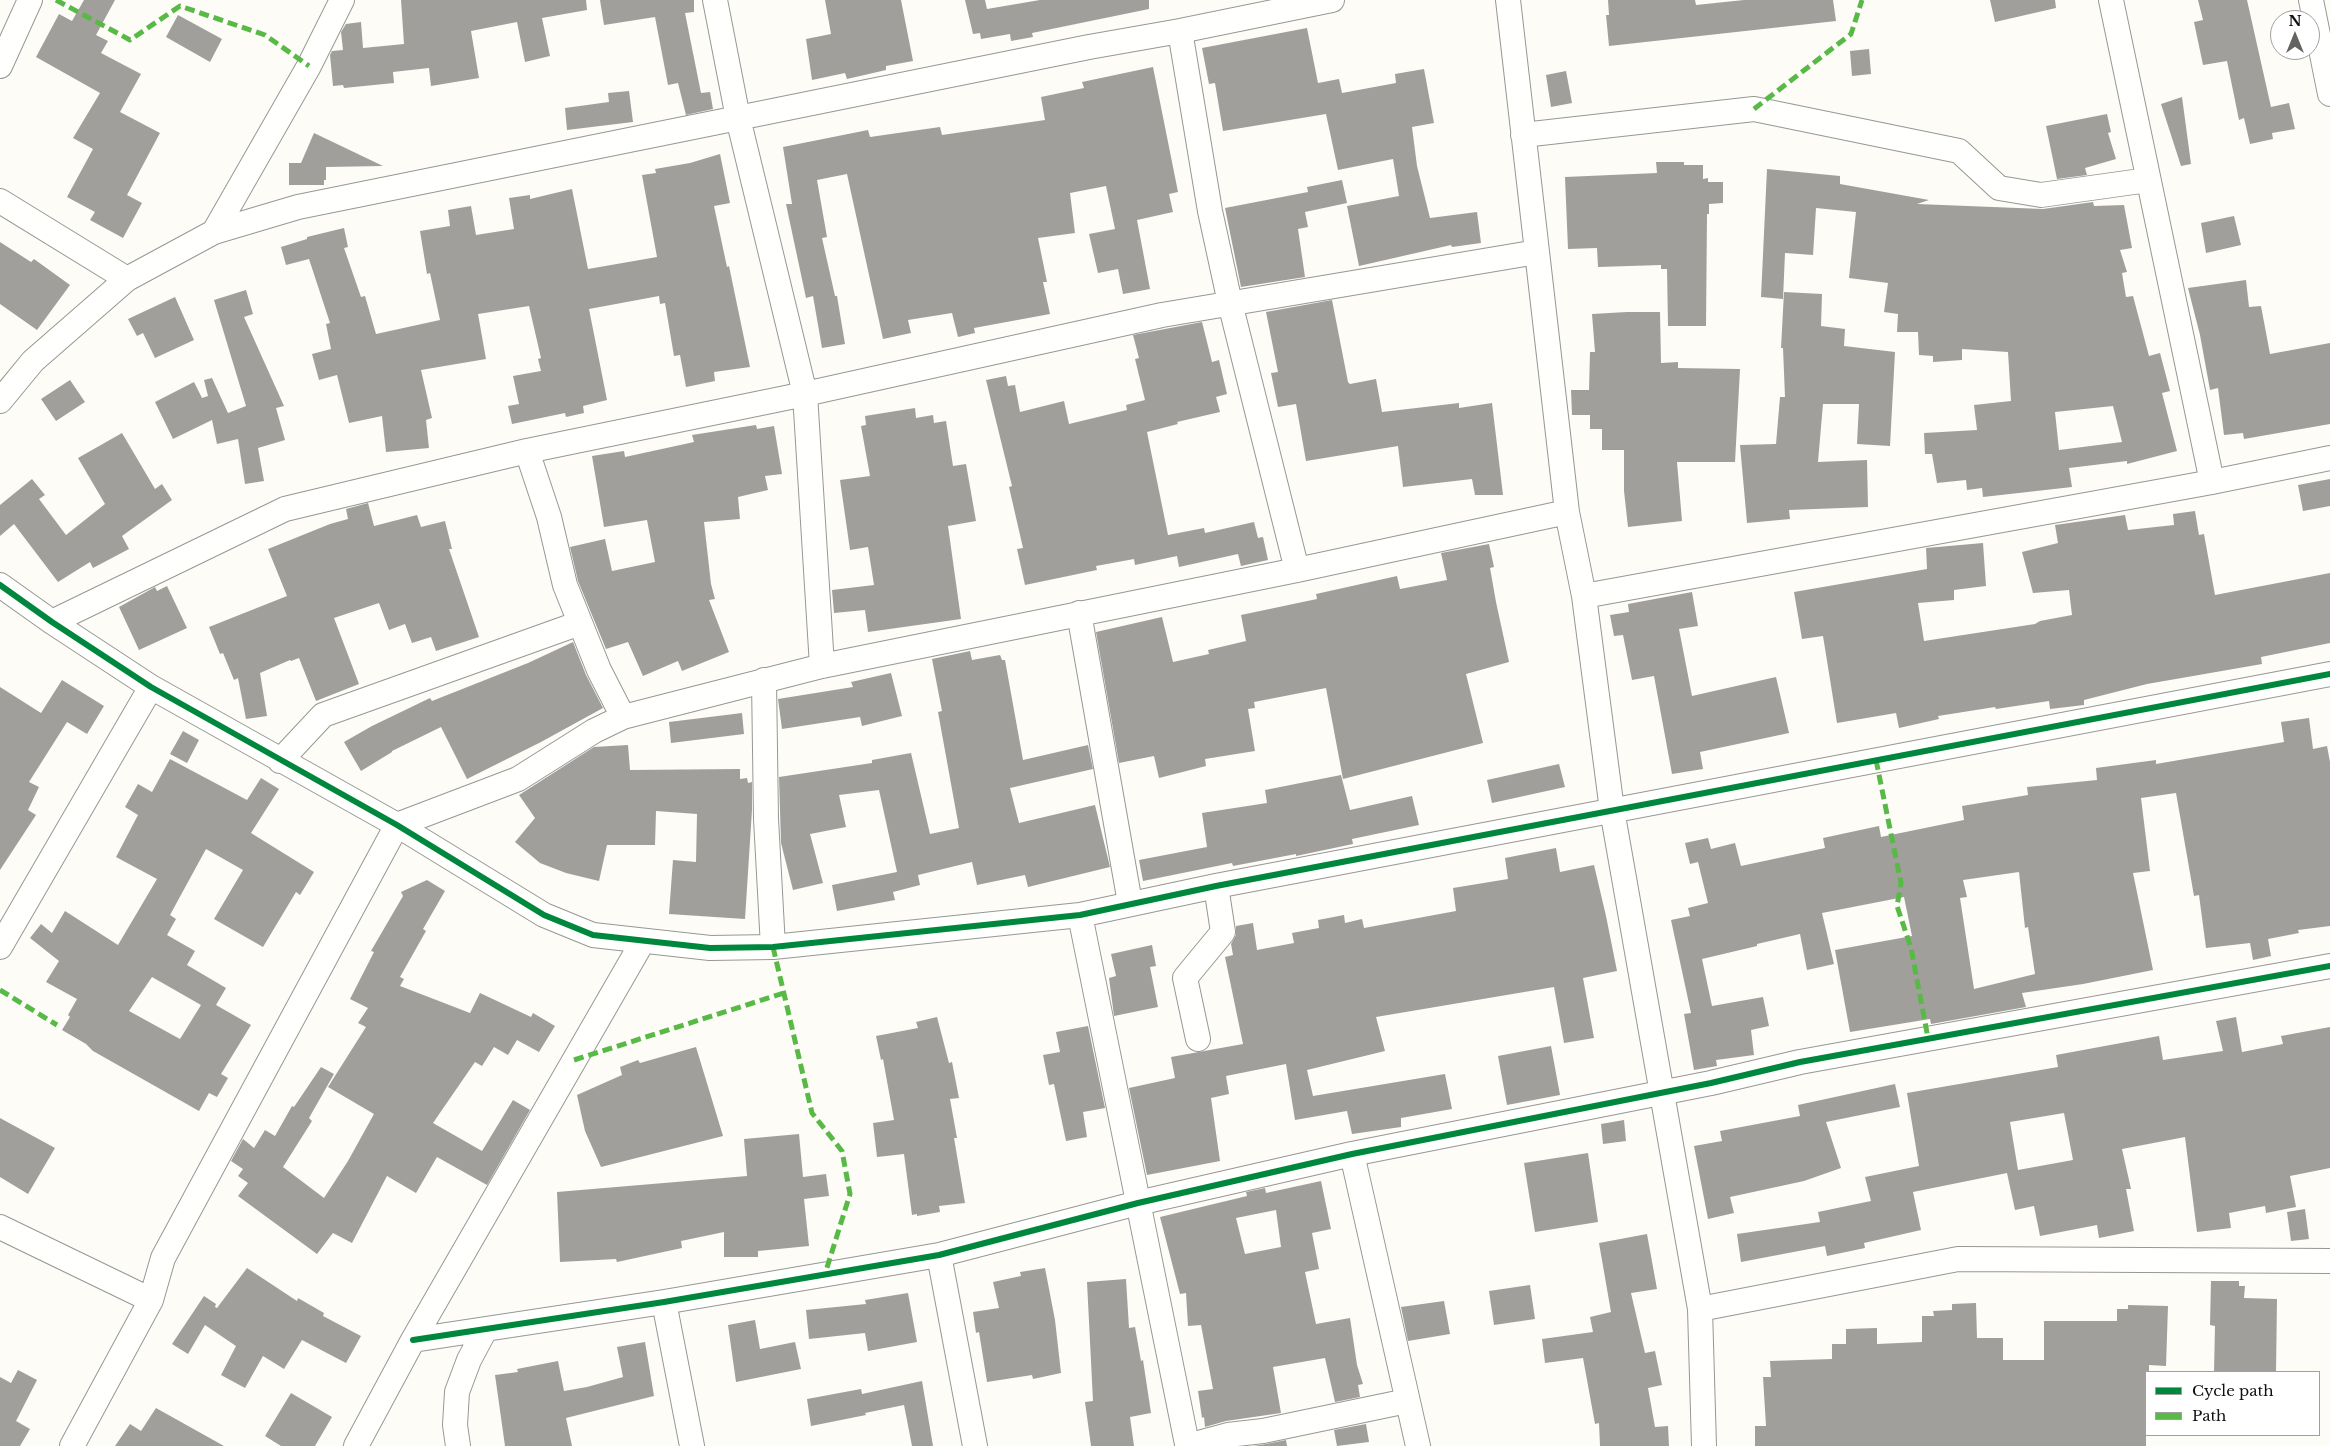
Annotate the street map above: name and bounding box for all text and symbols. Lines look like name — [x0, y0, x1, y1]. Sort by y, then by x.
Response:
north arrow — [2270, 10, 2320, 60]
text: N — [2288, 12, 2302, 30]
legend — [2145, 1371, 2320, 1436]
text: Cycle path — [2192, 1381, 2274, 1400]
text: Path — [2192, 1406, 2226, 1425]

